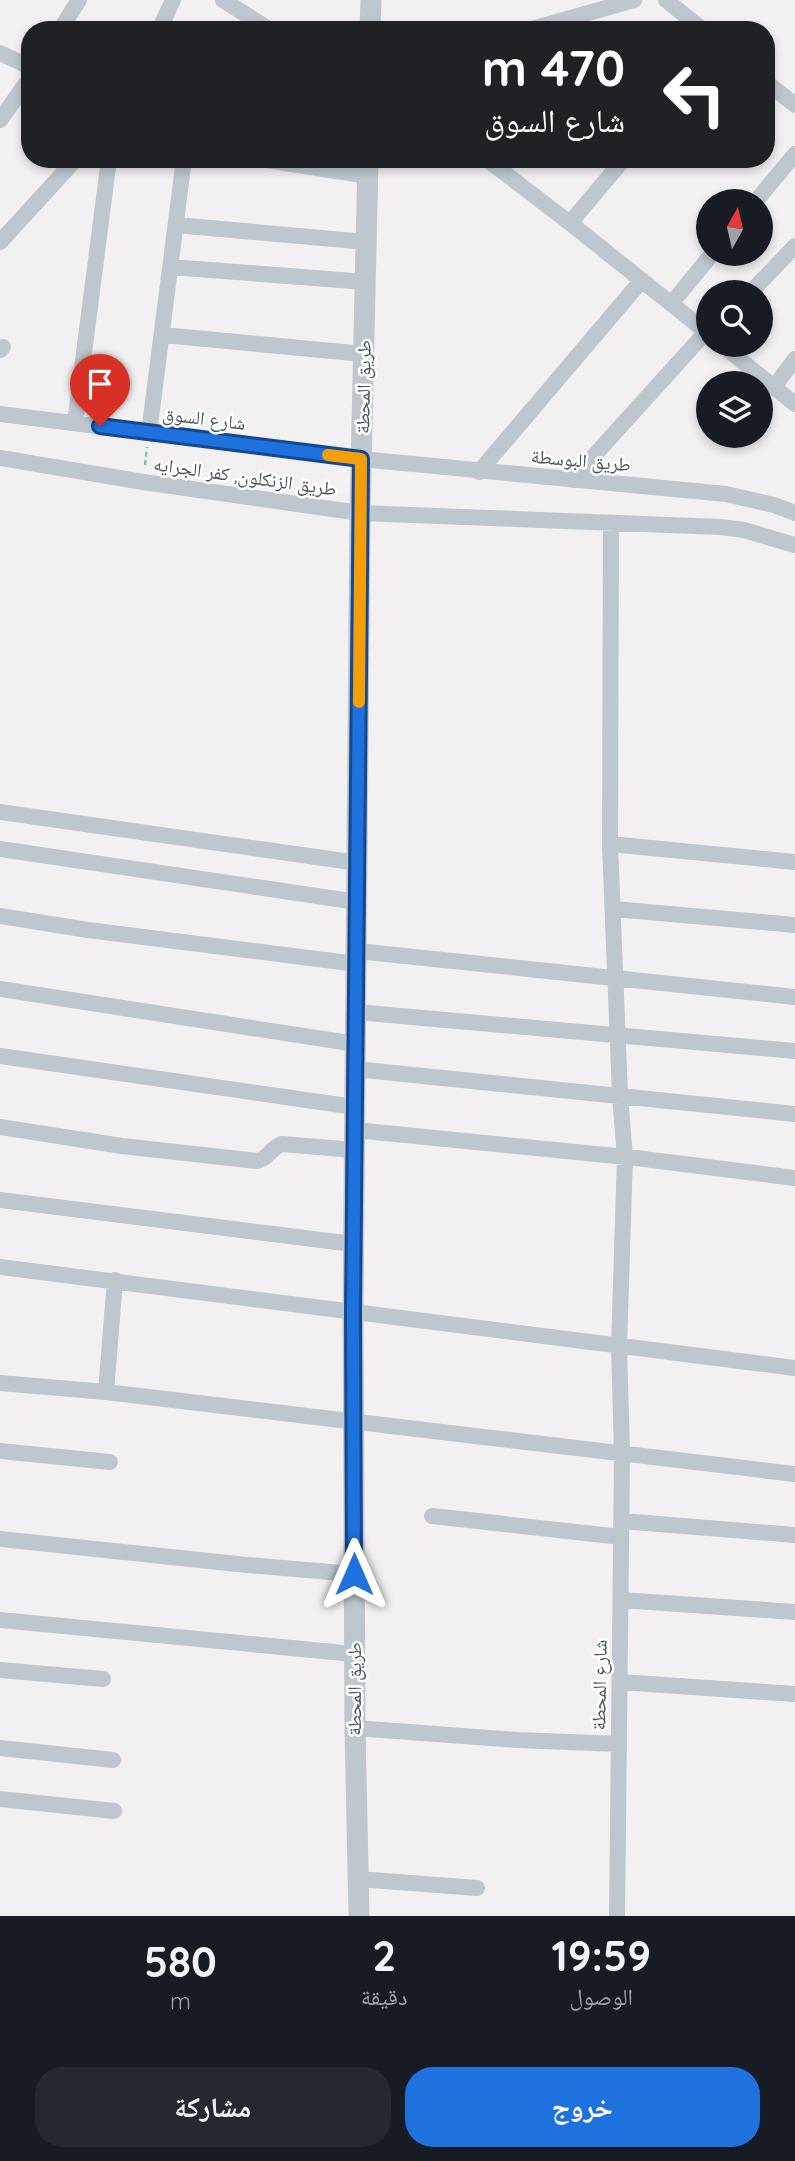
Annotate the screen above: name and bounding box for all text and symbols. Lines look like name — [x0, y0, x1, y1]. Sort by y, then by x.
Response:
text: 470 m — [482, 37, 625, 98]
icon: left — [649, 49, 740, 140]
text: شارع السوق — [484, 100, 625, 140]
north arrow — [696, 189, 774, 266]
map controls — [696, 189, 773, 448]
button: search — [696, 280, 773, 357]
street label: طريق المحطة — [350, 340, 376, 434]
pin — [70, 354, 130, 426]
icon: arrive — [81, 365, 119, 403]
button: layers — [696, 371, 773, 448]
street label: شارع السوق — [161, 401, 247, 435]
street label: طريق البوسطة — [530, 444, 632, 476]
street label: طريق الزنكلون, كفر الجرايه — [152, 451, 338, 501]
position arrow — [317, 1537, 391, 1611]
street label: شارع المحطة — [586, 1639, 612, 1731]
street label: طريق المحطة — [342, 1642, 366, 1736]
text: 2 — [372, 1929, 396, 1982]
text: 19:59 — [551, 1929, 651, 1982]
text: 580 — [144, 1935, 217, 1988]
text: دقيقة — [361, 1982, 408, 2011]
text: الوصول — [569, 1982, 633, 2011]
text: m — [170, 1986, 191, 2015]
button: مشاركة — [35, 2067, 391, 2147]
button: خروج — [405, 2067, 760, 2147]

